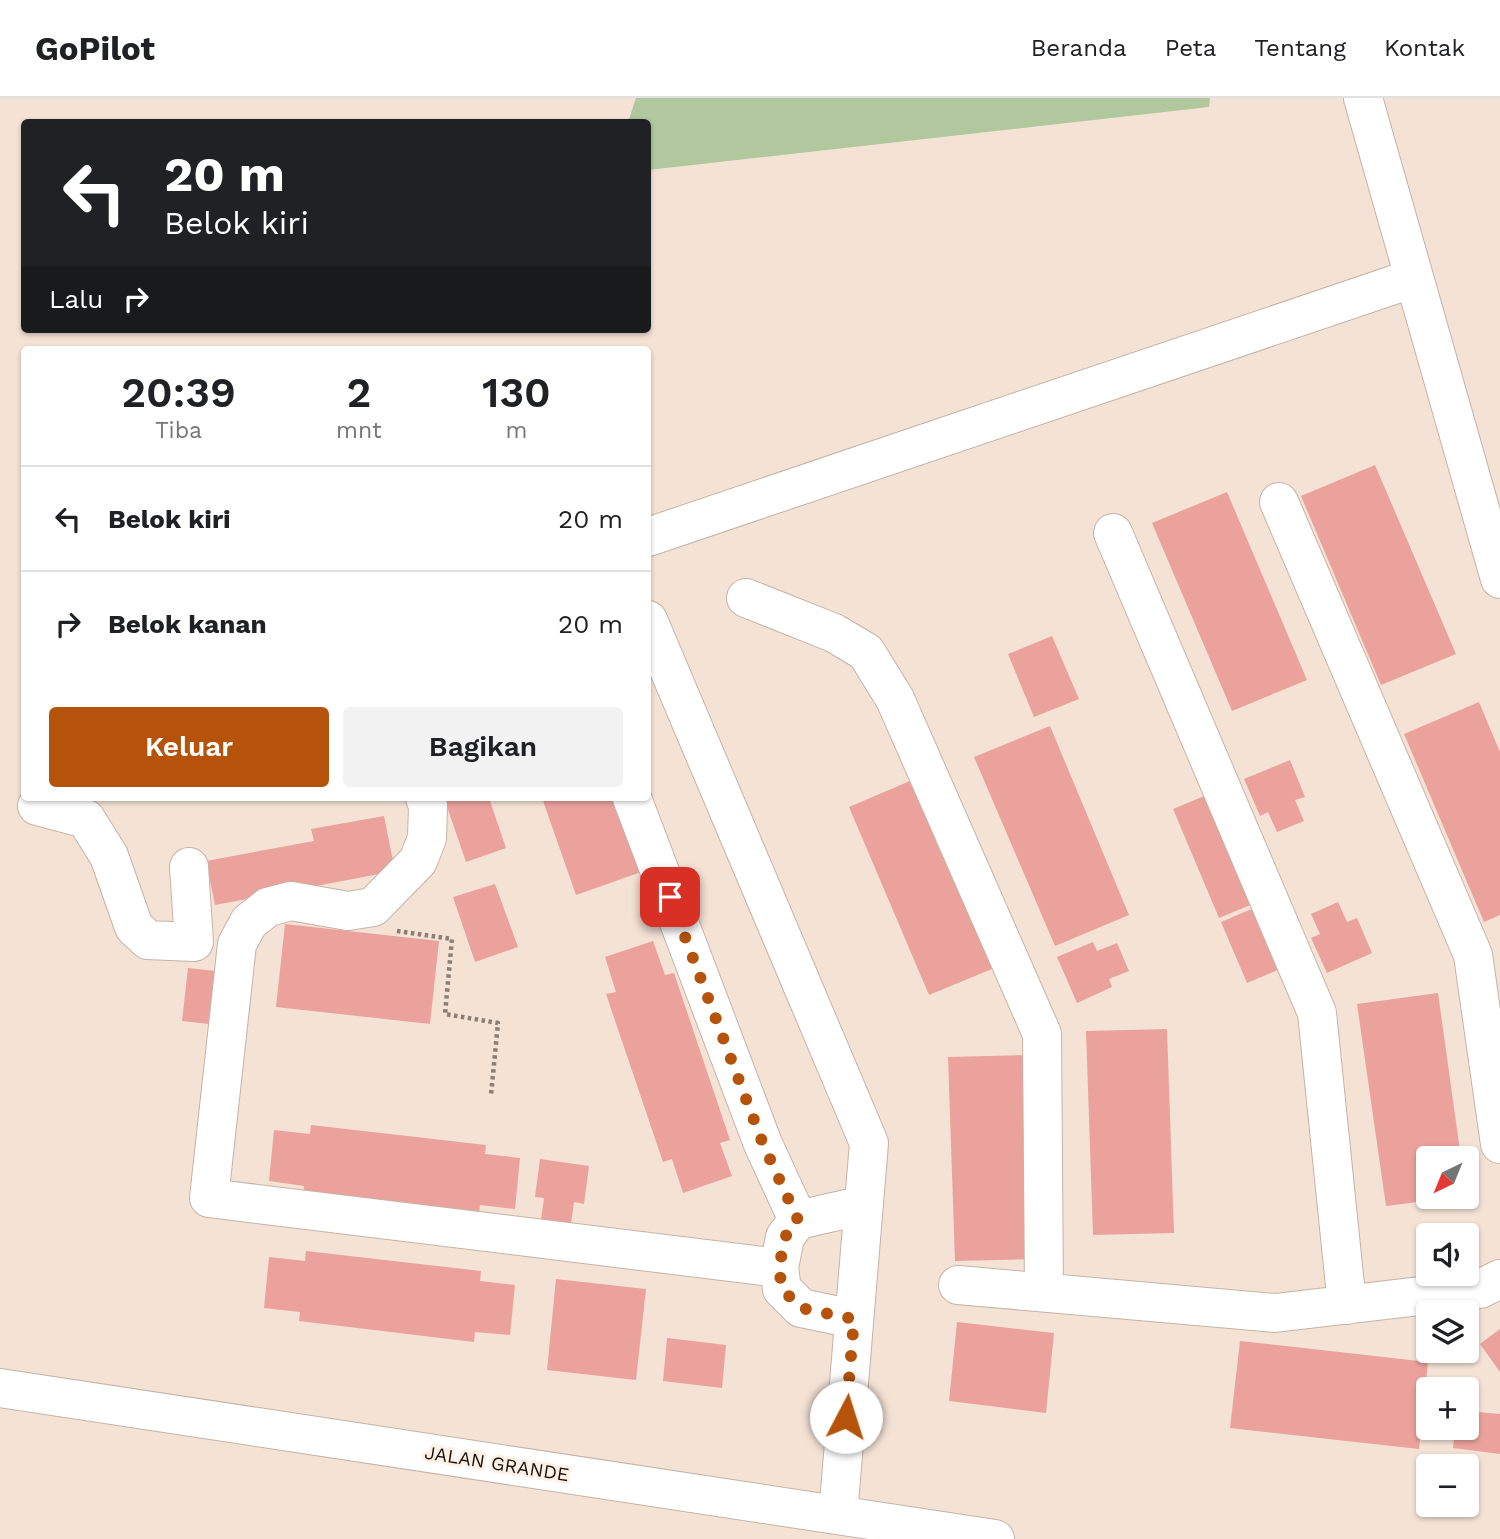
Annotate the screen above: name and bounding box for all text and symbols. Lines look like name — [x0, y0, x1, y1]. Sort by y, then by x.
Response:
text: GoPilot — [35, 29, 155, 68]
text: Beranda — [1031, 34, 1127, 62]
text: Peta — [1165, 34, 1216, 62]
text: Tentang — [1254, 34, 1346, 62]
text: Kontak — [1384, 34, 1465, 62]
text: 20 m — [164, 145, 285, 203]
icon: left — [49, 147, 140, 238]
text: Belok kiri — [164, 204, 309, 242]
icon: right — [117, 280, 155, 318]
text: Lalu — [49, 284, 103, 314]
text: 20:39 — [121, 368, 236, 417]
text: 2 — [347, 368, 371, 417]
text: 130 — [482, 368, 551, 417]
text: Tiba — [155, 417, 202, 444]
text: mnt — [336, 417, 382, 444]
text: m — [505, 417, 527, 444]
icon: left — [49, 500, 87, 538]
text: Belok kiri — [108, 504, 231, 534]
text: 20 m — [558, 504, 623, 534]
icon: right — [49, 605, 87, 643]
text: Belok kanan — [108, 609, 267, 639]
text: 20 m — [558, 609, 623, 639]
button: Keluar — [49, 707, 329, 787]
button: Bagikan — [343, 707, 623, 787]
pin — [640, 867, 700, 927]
icon: arrive — [651, 878, 689, 916]
north arrow — [1416, 1146, 1479, 1209]
map controls — [1416, 1146, 1479, 1517]
button: sound — [1416, 1223, 1479, 1286]
button: layers — [1416, 1300, 1479, 1363]
button: + — [1416, 1377, 1479, 1440]
position arrow — [809, 1380, 883, 1454]
street label: JALAN GRANDE — [423, 1441, 571, 1486]
button: − — [1416, 1454, 1479, 1517]

